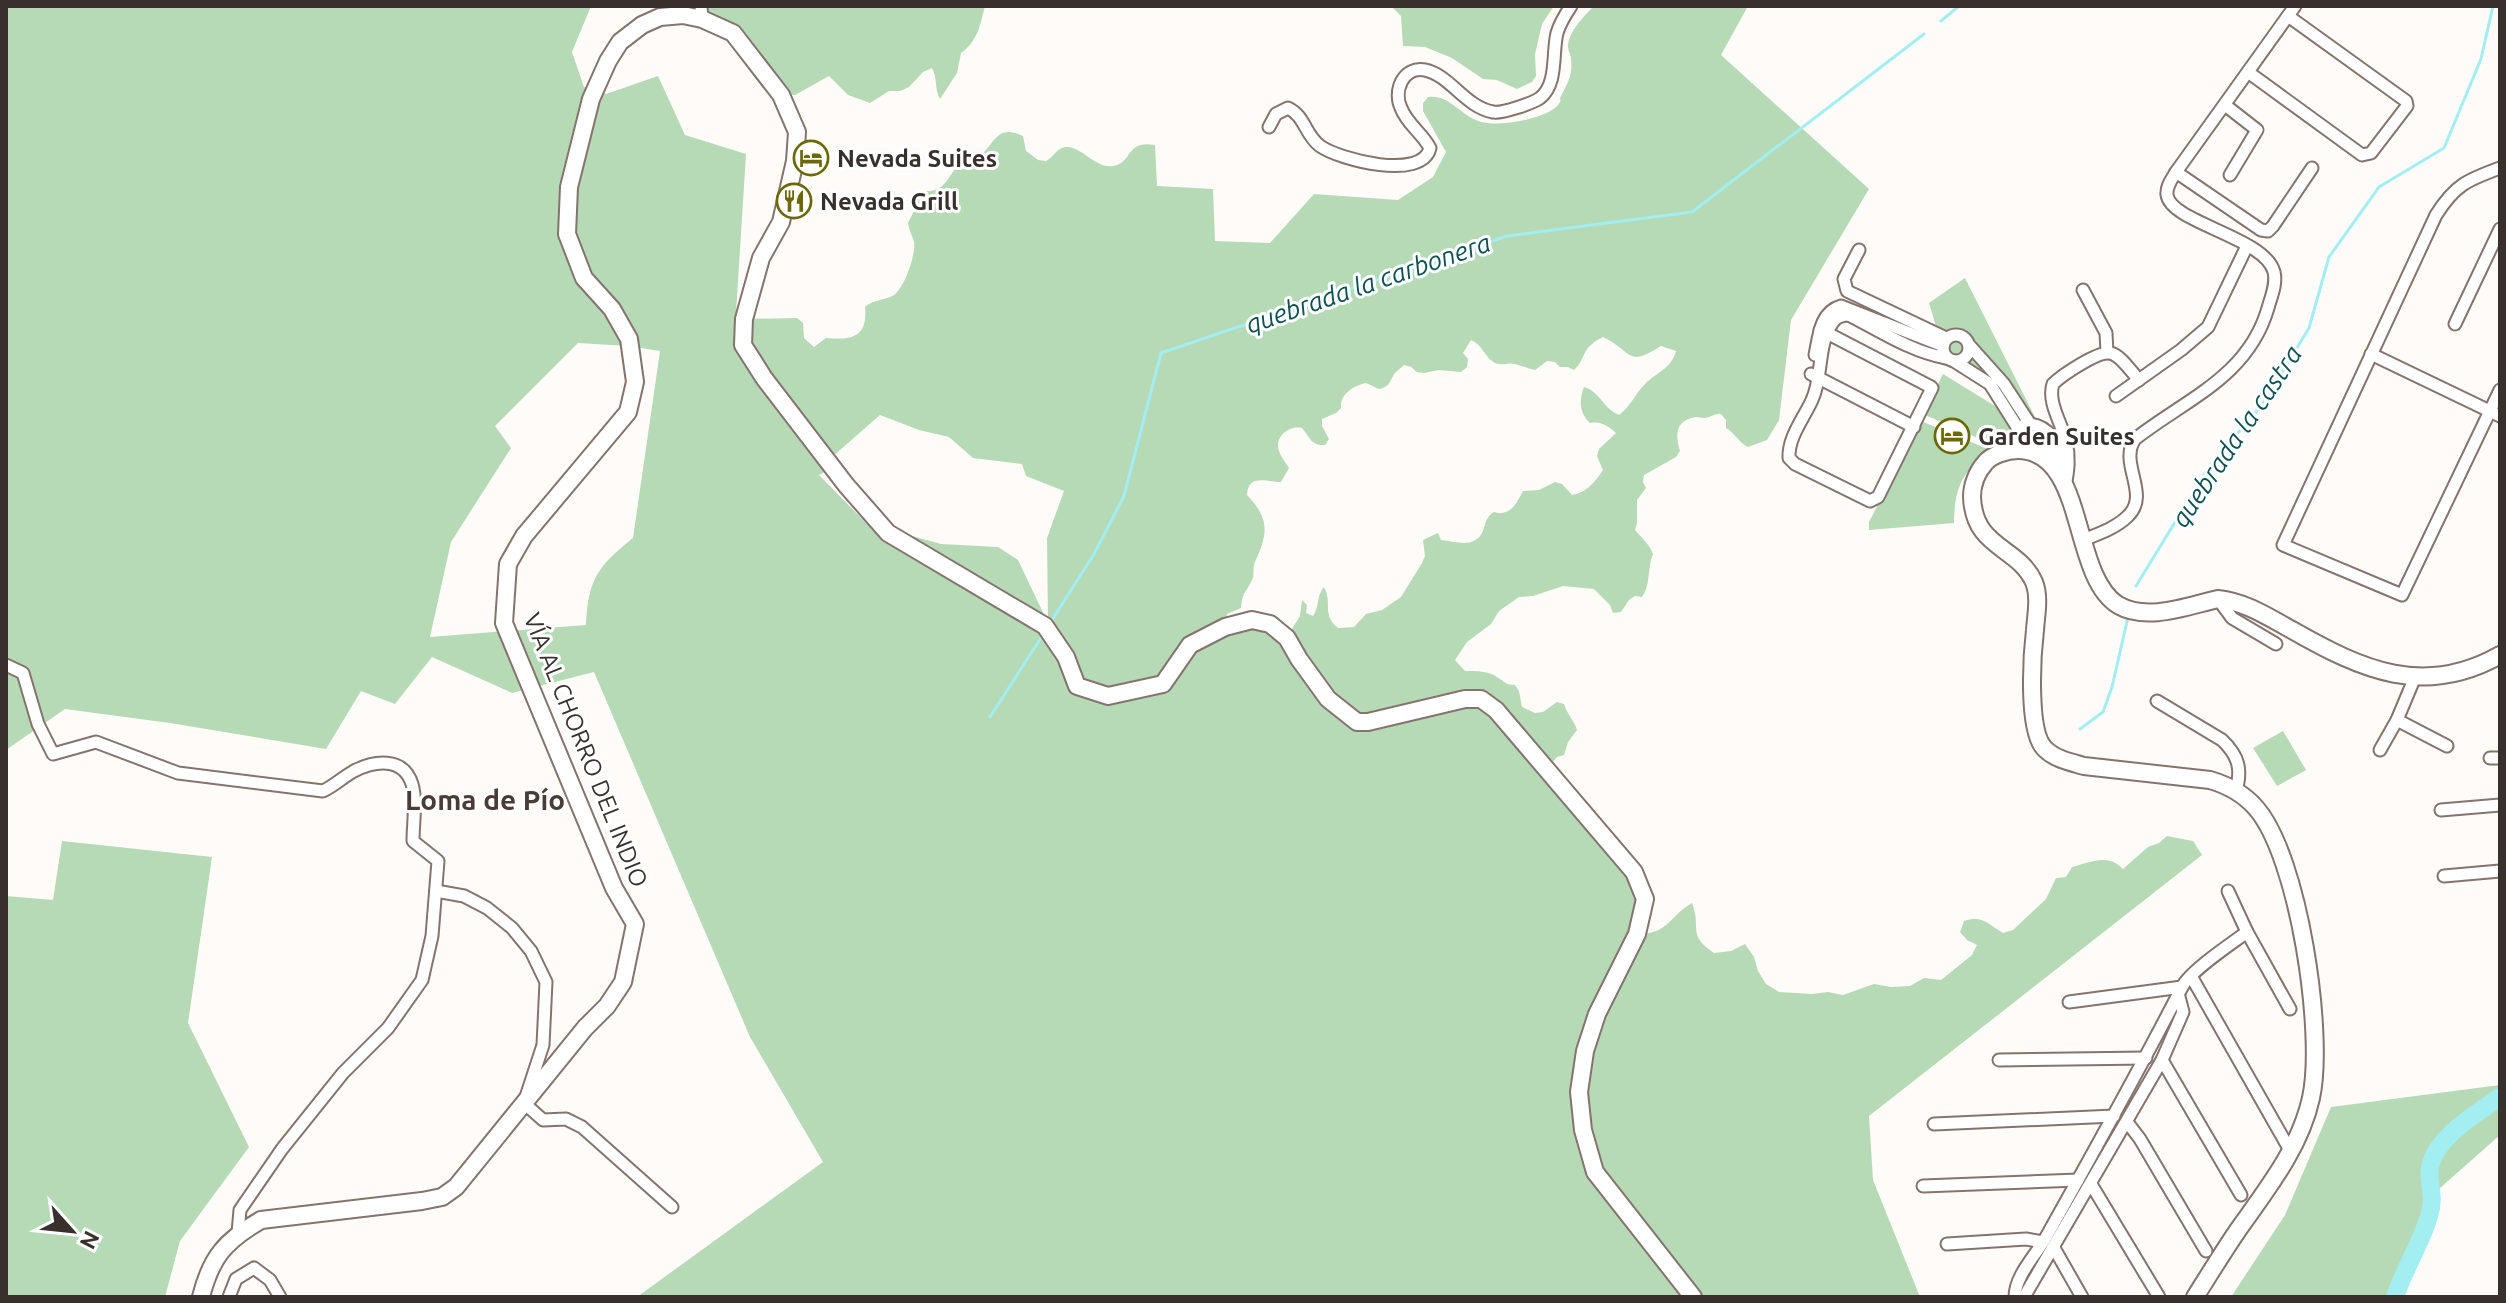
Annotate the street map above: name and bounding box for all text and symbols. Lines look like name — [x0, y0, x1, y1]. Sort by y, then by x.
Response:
hotel icon: Nevada Suites — [792, 139, 830, 177]
place label: Nevada Suites — [837, 145, 997, 172]
restaurant icon: Nevada Grill — [775, 182, 813, 220]
place label: Nevada Grill — [820, 188, 958, 215]
water label: quebrada la carbonera — [1242, 228, 1494, 338]
water label: quebrada la castra — [2165, 340, 2307, 532]
hotel icon: Garden Suites — [1933, 417, 1971, 455]
place label: Garden Suites — [1978, 423, 2135, 450]
street label: VÍA AL CHORRO DEL INDIO — [519, 609, 654, 891]
district label: Loma de Pío — [405, 784, 565, 815]
north arrow — [32, 1191, 112, 1271]
text: N — [75, 1227, 105, 1253]

